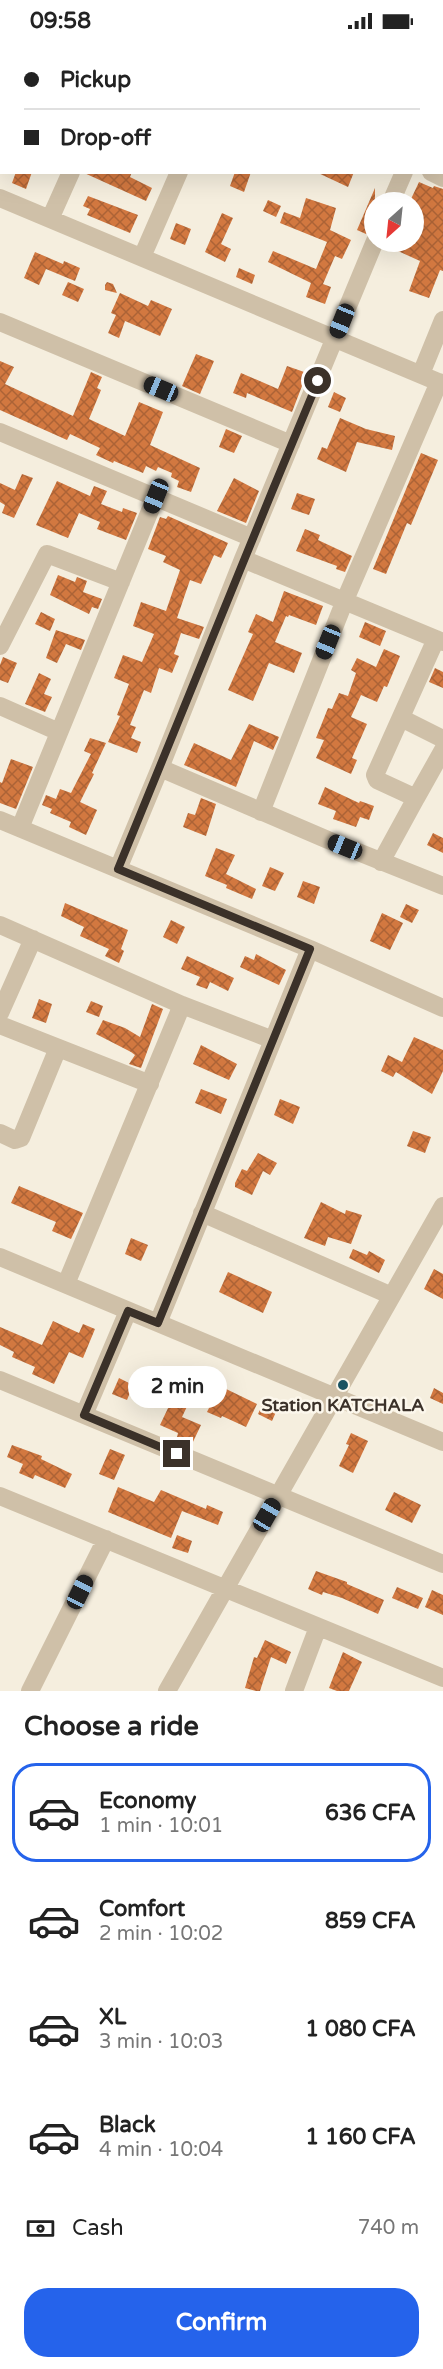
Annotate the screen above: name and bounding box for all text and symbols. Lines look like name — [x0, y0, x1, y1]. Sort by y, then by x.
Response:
text: 09:58 — [30, 8, 91, 34]
text: Pickup — [60, 67, 131, 93]
text: Drop-off — [60, 125, 151, 151]
north arrow — [364, 192, 424, 252]
map controls — [364, 192, 424, 252]
car — [327, 301, 357, 341]
route start — [304, 367, 331, 394]
car — [141, 374, 181, 404]
car — [141, 476, 171, 516]
car — [313, 622, 343, 662]
car — [325, 832, 365, 862]
callout: 2 min — [128, 1367, 226, 1409]
text: 2 min — [151, 1375, 204, 1399]
marker: Station KATCHALA — [336, 1378, 350, 1392]
place label: Station KATCHALA — [262, 1394, 424, 1416]
route end — [163, 1440, 190, 1467]
car — [250, 1495, 284, 1535]
car — [64, 1572, 96, 1612]
text: Choose a ride — [24, 1710, 199, 1743]
icon: car — [27, 1786, 81, 1840]
text: Economy — [99, 1788, 196, 1814]
text: 636 CFA — [325, 1800, 416, 1826]
text: 1 min · 10:01 — [99, 1814, 223, 1838]
icon: car — [27, 1894, 81, 1948]
text: Comfort — [99, 1896, 185, 1922]
text: 859 CFA — [325, 1908, 416, 1934]
text: 2 min · 10:02 — [99, 1922, 223, 1946]
icon: car — [27, 2002, 81, 2056]
text: XL — [99, 2004, 126, 2030]
text: 1 080 CFA — [305, 2016, 416, 2042]
text: 3 min · 10:03 — [99, 2030, 223, 2054]
icon: car — [27, 2110, 81, 2164]
text: Black — [99, 2112, 156, 2138]
text: 1 160 CFA — [305, 2124, 416, 2150]
text: 4 min · 10:04 — [99, 2138, 223, 2162]
icon: cash — [24, 2212, 57, 2245]
text: Cash — [72, 2215, 124, 2241]
text: 740 m — [358, 2216, 419, 2240]
button: Confirm — [24, 2288, 419, 2357]

